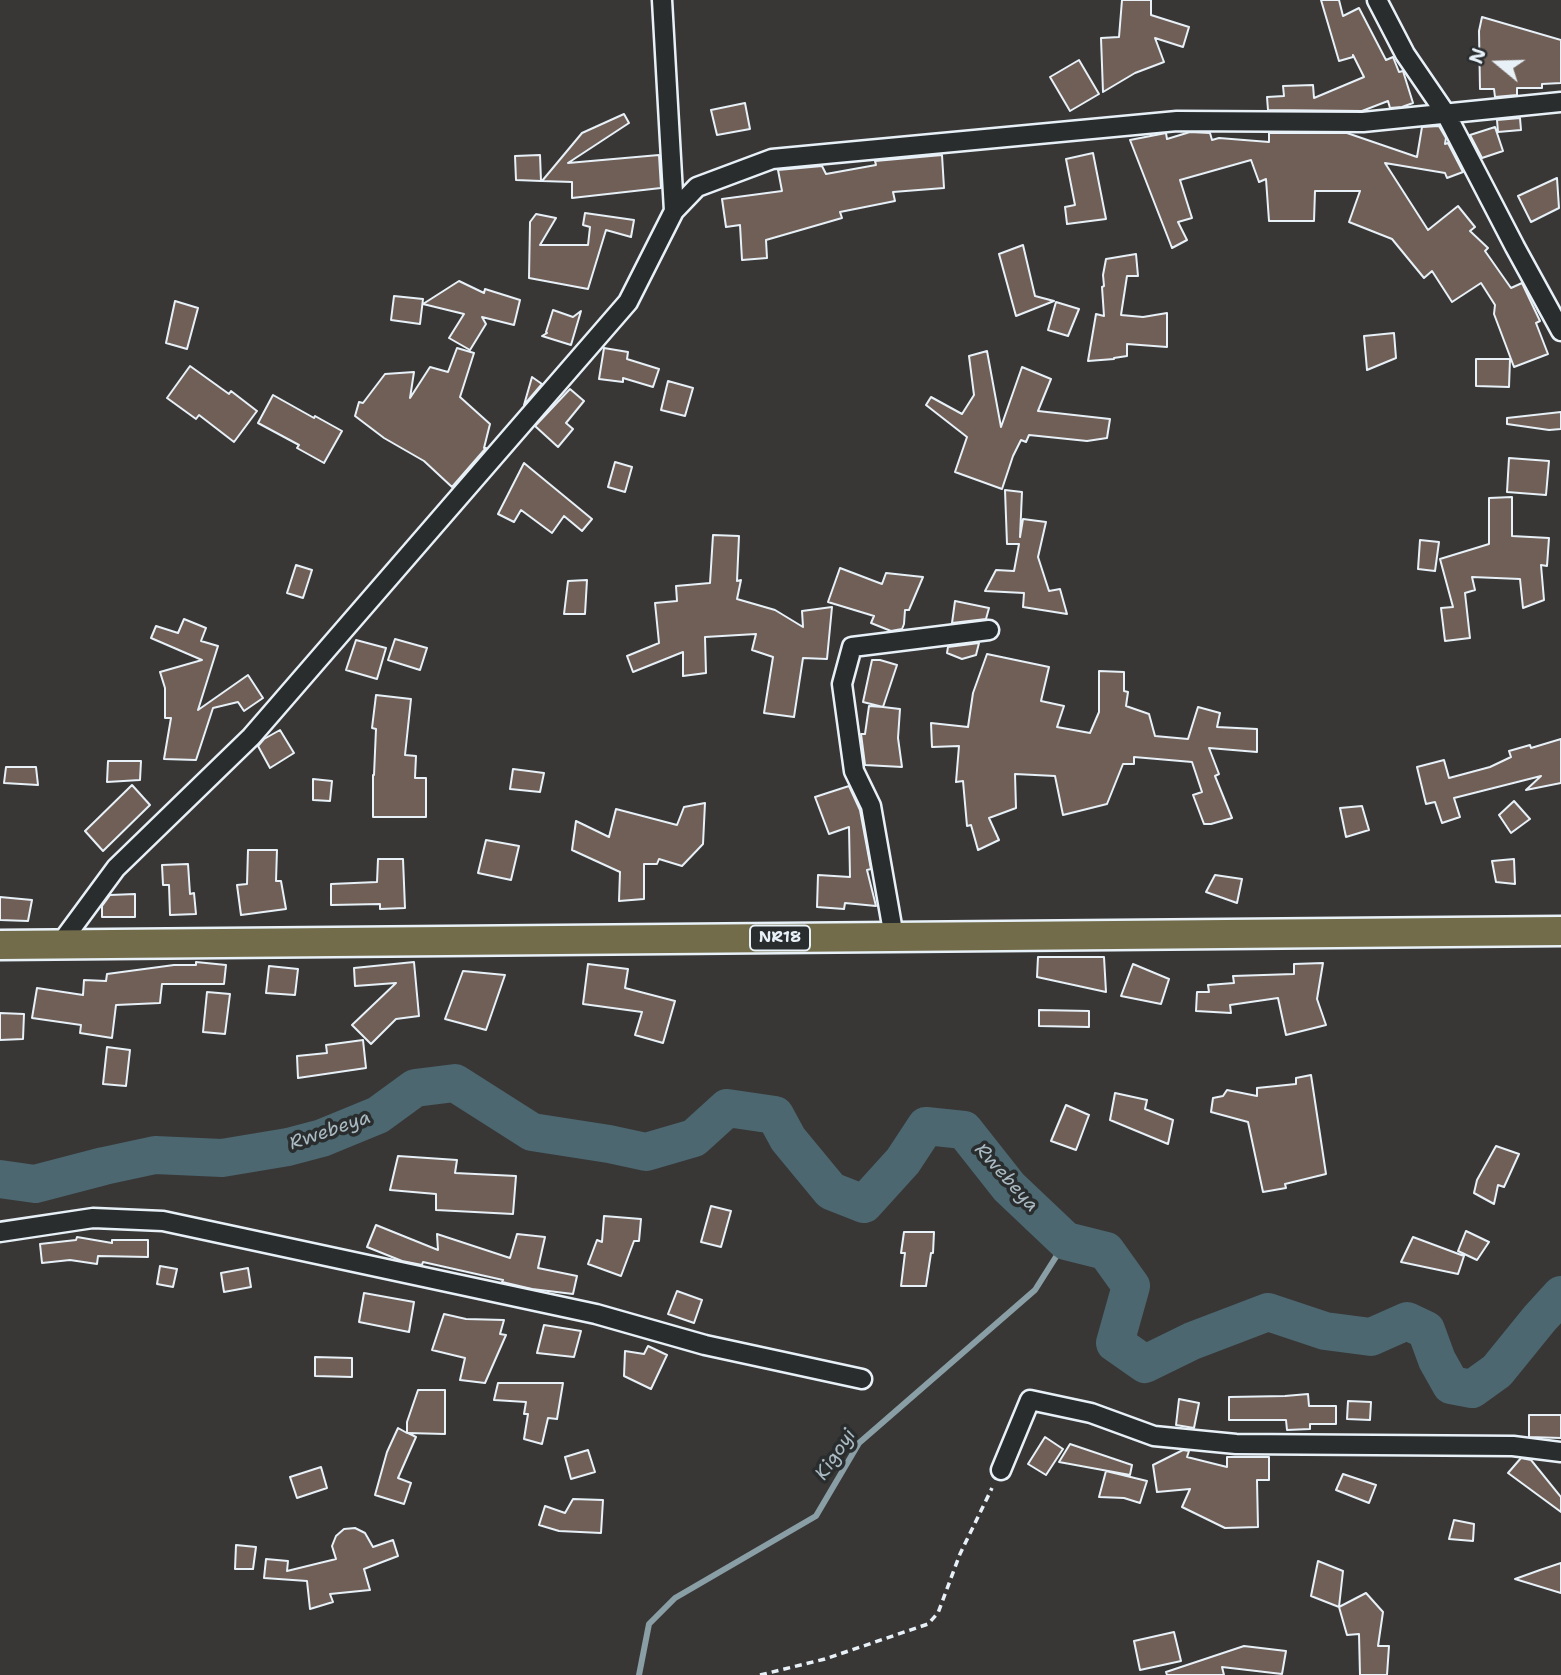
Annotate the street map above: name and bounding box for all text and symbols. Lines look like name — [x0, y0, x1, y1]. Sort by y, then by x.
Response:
north arrow — [1463, 28, 1533, 98]
text: N — [1463, 45, 1492, 67]
road number: NR18 — [750, 926, 810, 950]
water label: Rwebeya — [286, 1106, 374, 1156]
water label: Rwebeya — [969, 1139, 1043, 1217]
water label: Kigoyi — [811, 1425, 861, 1485]

